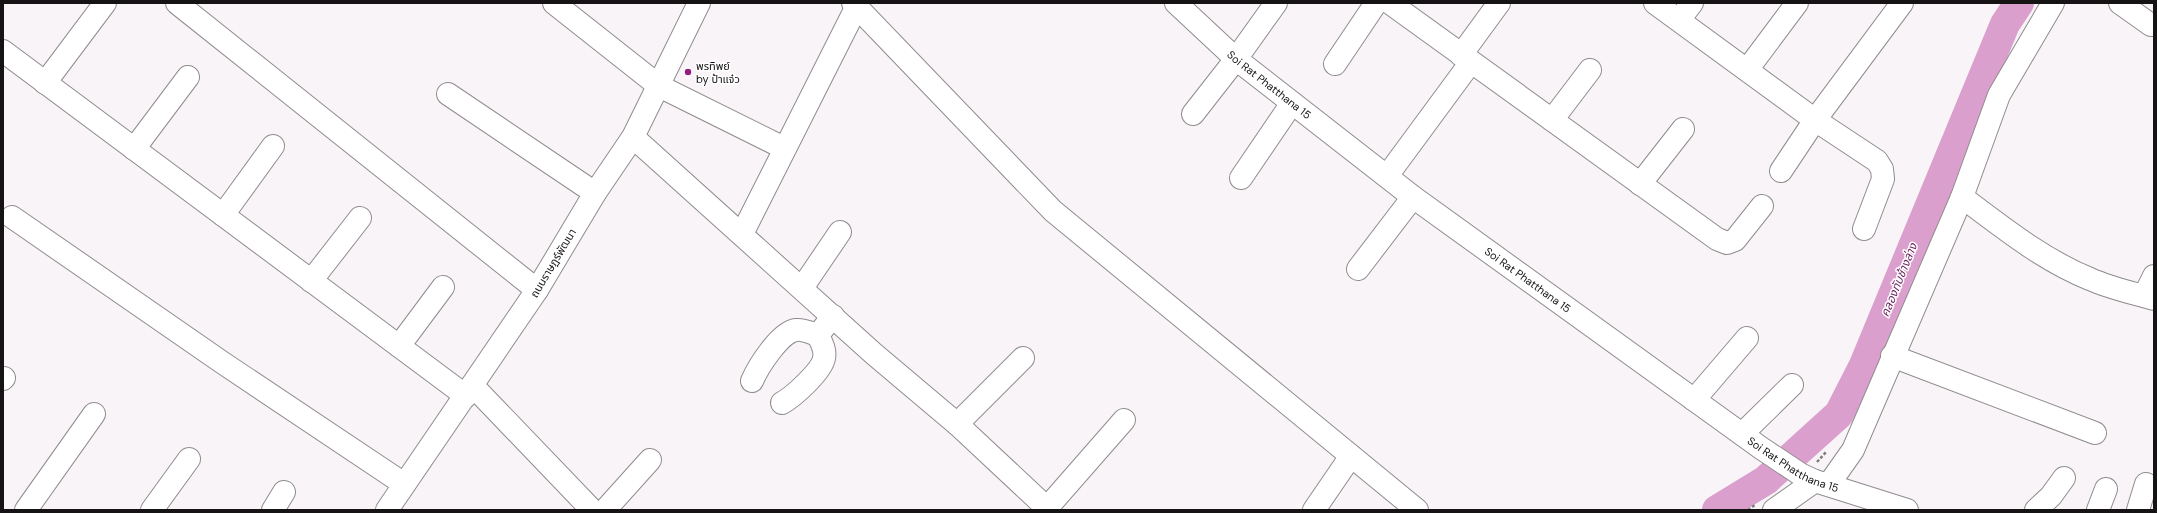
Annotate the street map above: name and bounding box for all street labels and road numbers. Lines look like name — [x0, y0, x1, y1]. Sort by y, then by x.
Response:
street label: Soi Rat Phatthana 15 — [1224, 47, 1314, 122]
street label: ถนนราษฏร์พัฒนา — [527, 226, 579, 300]
street label: Soi Rat Phatthana 15 — [1482, 244, 1574, 316]
street label: Soi Rat Phatthana 15 — [1745, 434, 1841, 495]

